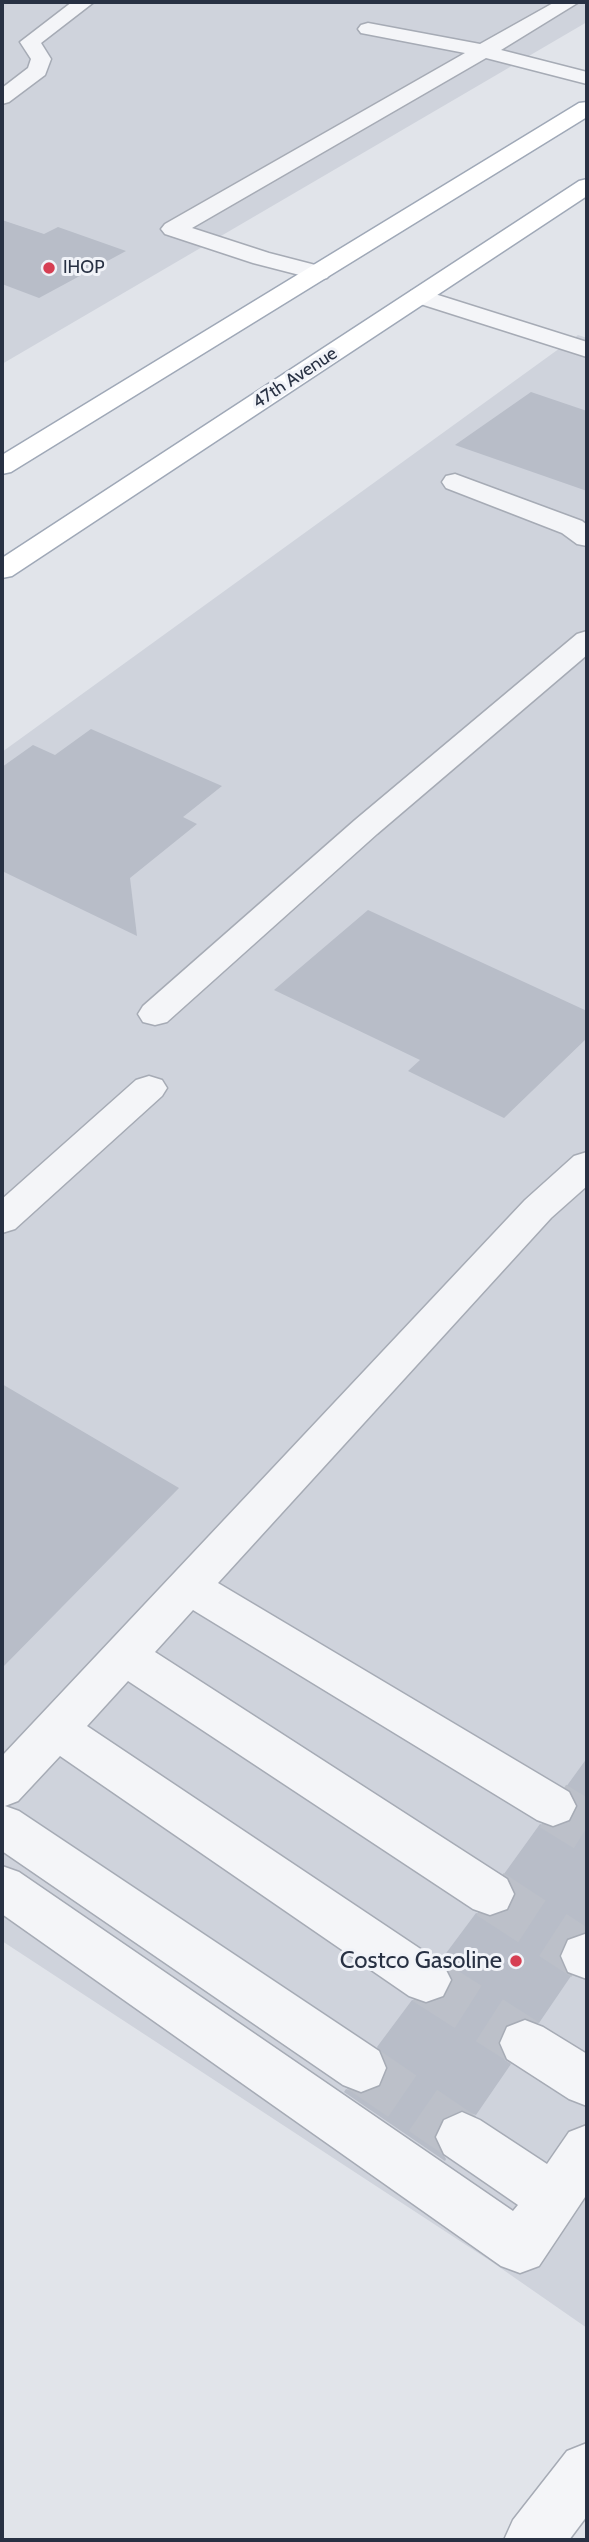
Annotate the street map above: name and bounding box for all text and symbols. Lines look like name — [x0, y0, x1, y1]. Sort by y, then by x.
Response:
place label: IHOP — [63, 257, 104, 279]
marker: IHOP — [41, 260, 57, 276]
street label: 47th Avenue — [249, 343, 341, 413]
place label: Costco Gasoline — [340, 1947, 502, 1975]
marker: Costco Gasoline — [508, 1953, 524, 1969]

